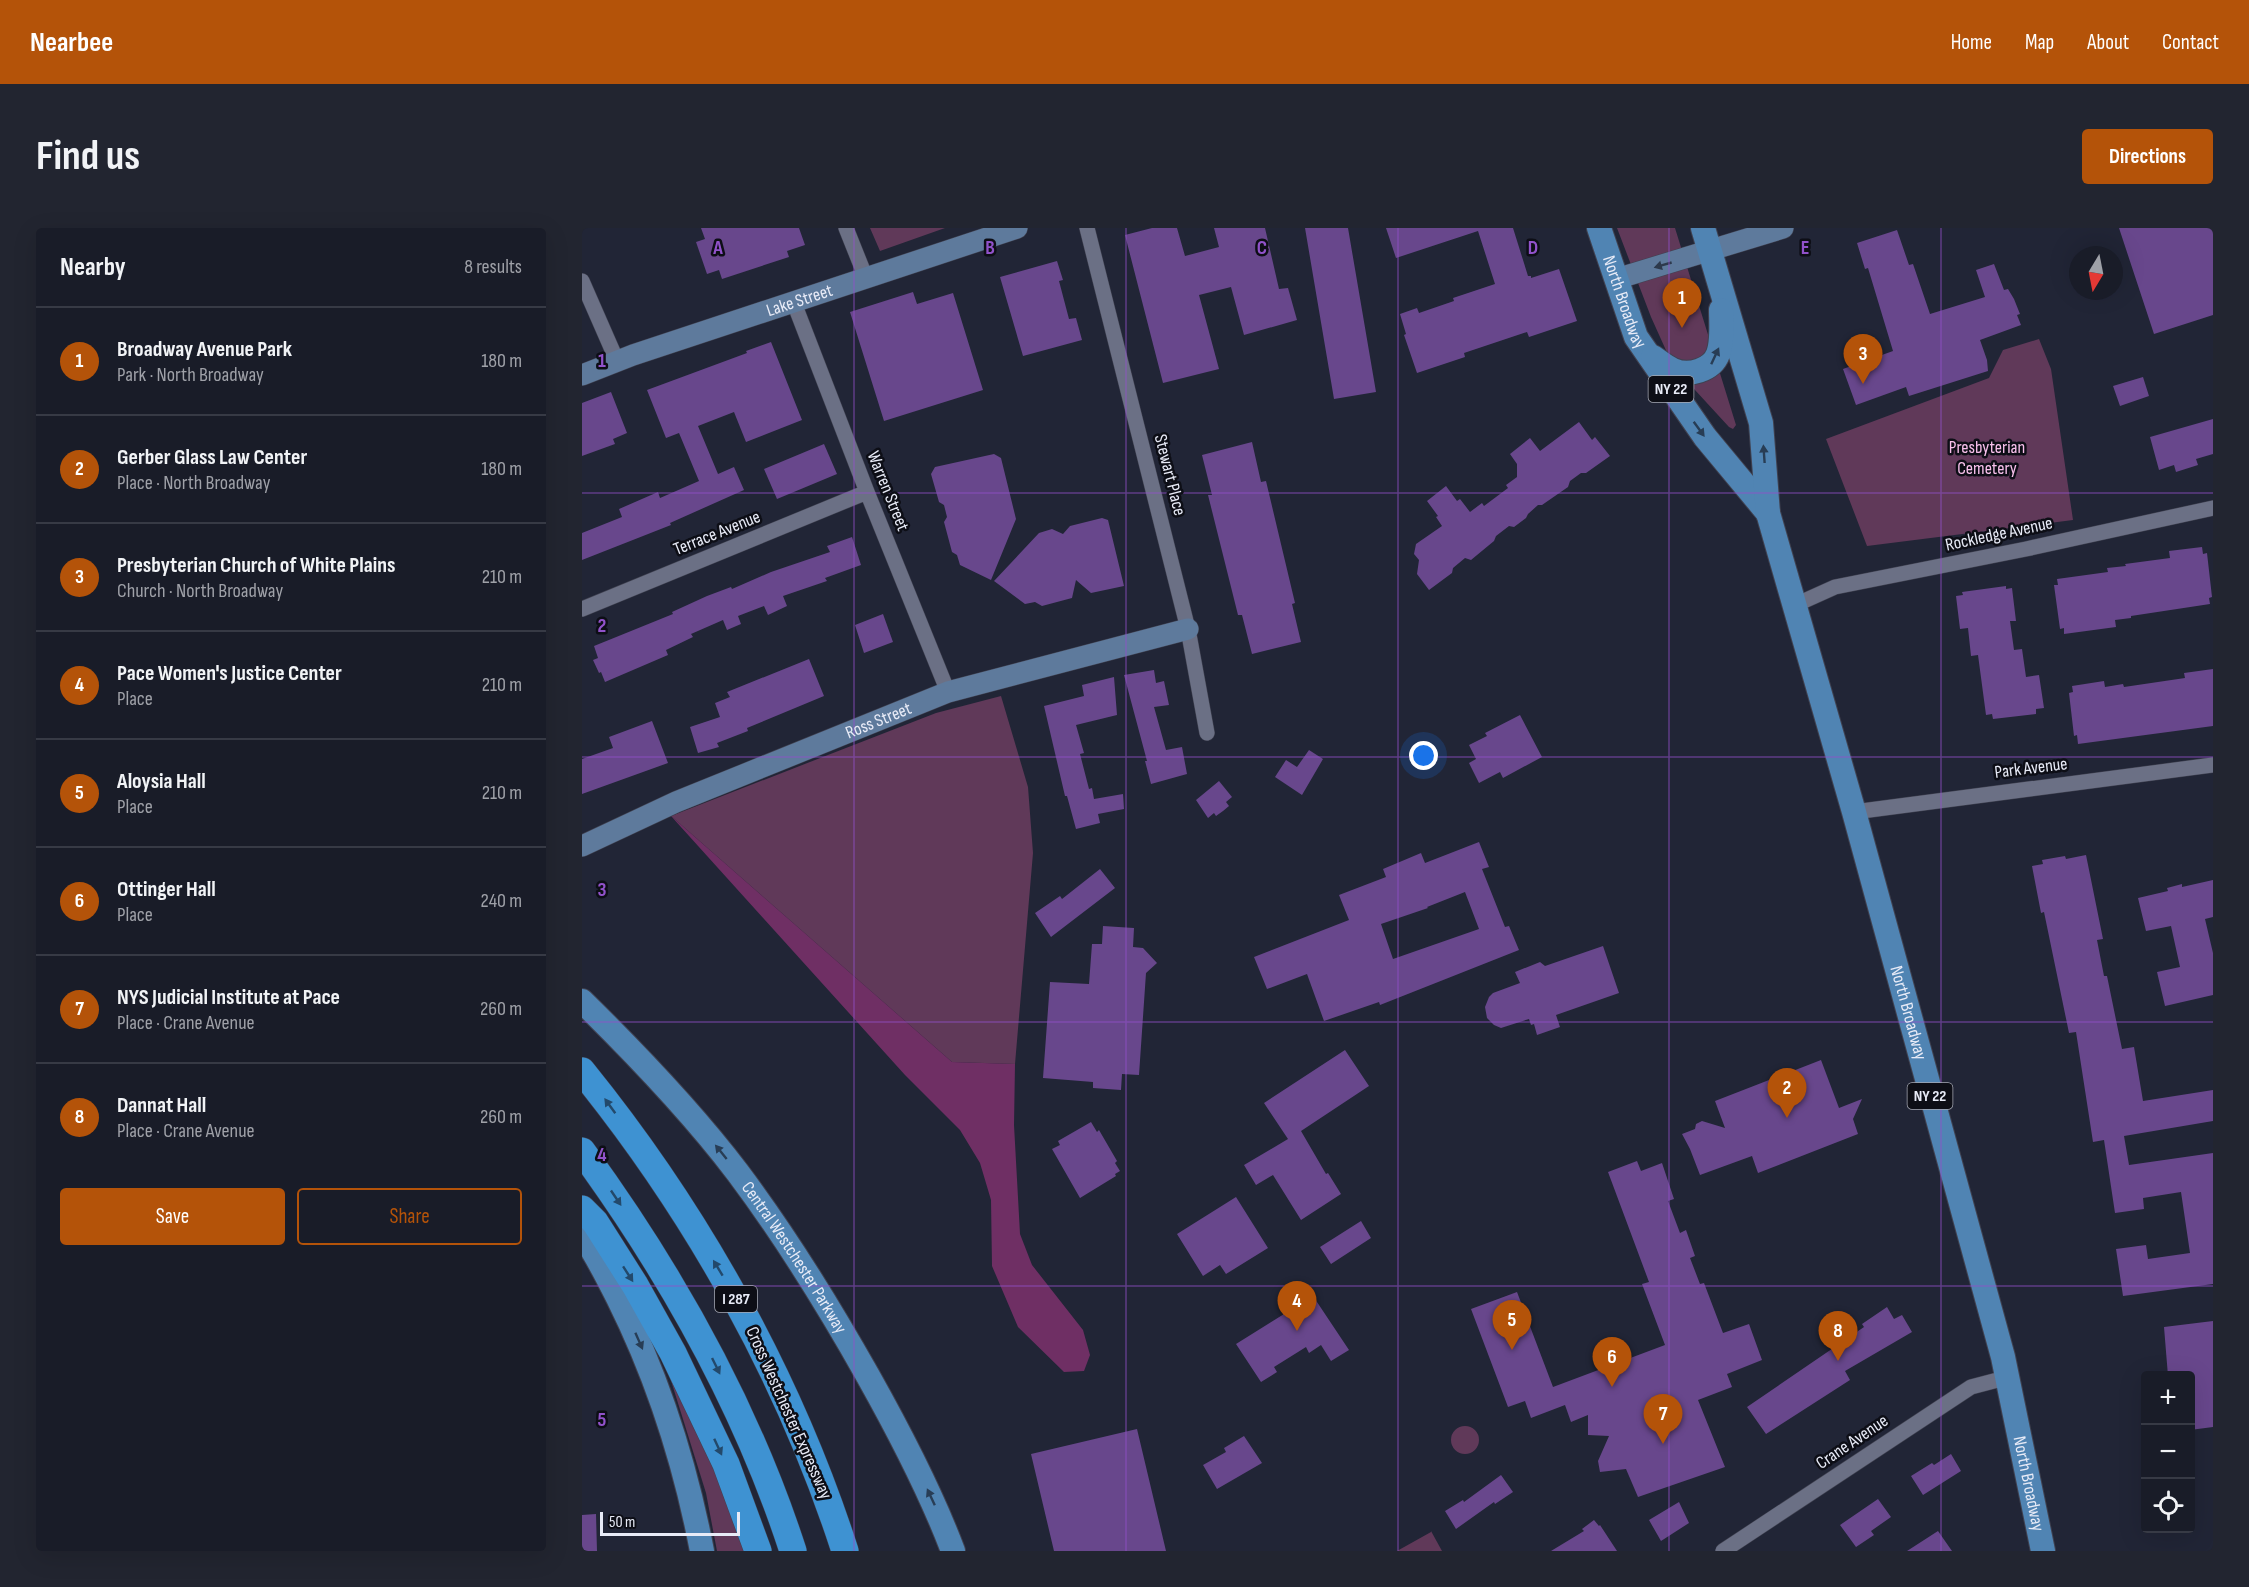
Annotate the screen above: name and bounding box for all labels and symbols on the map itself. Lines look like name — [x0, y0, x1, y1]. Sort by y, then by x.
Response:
text: A — [712, 236, 723, 260]
text: B — [985, 236, 995, 260]
text: C — [1257, 236, 1267, 260]
text: D — [1528, 236, 1538, 260]
text: E — [1801, 236, 1809, 260]
north arrow — [2069, 246, 2123, 300]
street label: North Broadway — [1599, 253, 1651, 352]
one-way arrow — [1654, 261, 1672, 270]
street label: Lake Street — [764, 279, 836, 321]
pin: 1 — [1662, 279, 1702, 328]
pin: 3 — [1844, 334, 1882, 384]
one-way arrow — [1711, 348, 1720, 365]
text: 1 — [598, 349, 606, 373]
road number: NY 22 — [1648, 376, 1694, 402]
one-way arrow — [1693, 421, 1705, 436]
street label: Stewart Place — [1150, 432, 1190, 518]
park label: Presbyterian Cemetery — [1949, 437, 2025, 479]
one-way arrow — [1759, 445, 1768, 464]
street label: Warren Street — [863, 448, 914, 534]
street label: Terrace Avenue — [671, 506, 763, 560]
street label: Rockledge Avenue — [1944, 512, 2054, 556]
text: 2 — [598, 614, 606, 638]
street label: Ross Street — [842, 697, 915, 743]
your location — [1409, 741, 1438, 770]
street label: Park Avenue — [1993, 753, 2069, 783]
text: 3 — [598, 878, 607, 902]
street label: North Broadway — [1886, 963, 1932, 1062]
pin: 2 — [1768, 1068, 1806, 1118]
road number: NY 22 — [1908, 1083, 1952, 1109]
one-way arrow — [604, 1099, 616, 1115]
text: 4 — [597, 1143, 607, 1167]
one-way arrow — [715, 1145, 728, 1160]
street label: Central Westchester Parkway — [737, 1177, 852, 1337]
one-way arrow — [610, 1190, 622, 1206]
one-way arrow — [713, 1260, 724, 1276]
one-way arrow — [622, 1266, 633, 1282]
pin: 4 — [1278, 1282, 1316, 1331]
road number: I 287 — [715, 1286, 757, 1312]
pin: 5 — [1492, 1300, 1532, 1350]
pin: 8 — [1818, 1312, 1858, 1361]
street label: Cross Westchester Expressway — [742, 1324, 837, 1502]
one-way arrow — [634, 1333, 644, 1351]
pin: 6 — [1592, 1338, 1632, 1387]
one-way arrow — [711, 1357, 720, 1374]
pin: 7 — [1644, 1394, 1682, 1444]
text: 5 — [598, 1408, 607, 1432]
street label: Crane Avenue — [1812, 1410, 1892, 1474]
street label: North Broadway — [2009, 1434, 2049, 1533]
one-way arrow — [713, 1438, 722, 1455]
one-way arrow — [926, 1488, 935, 1506]
scale bar — [600, 1509, 740, 1536]

